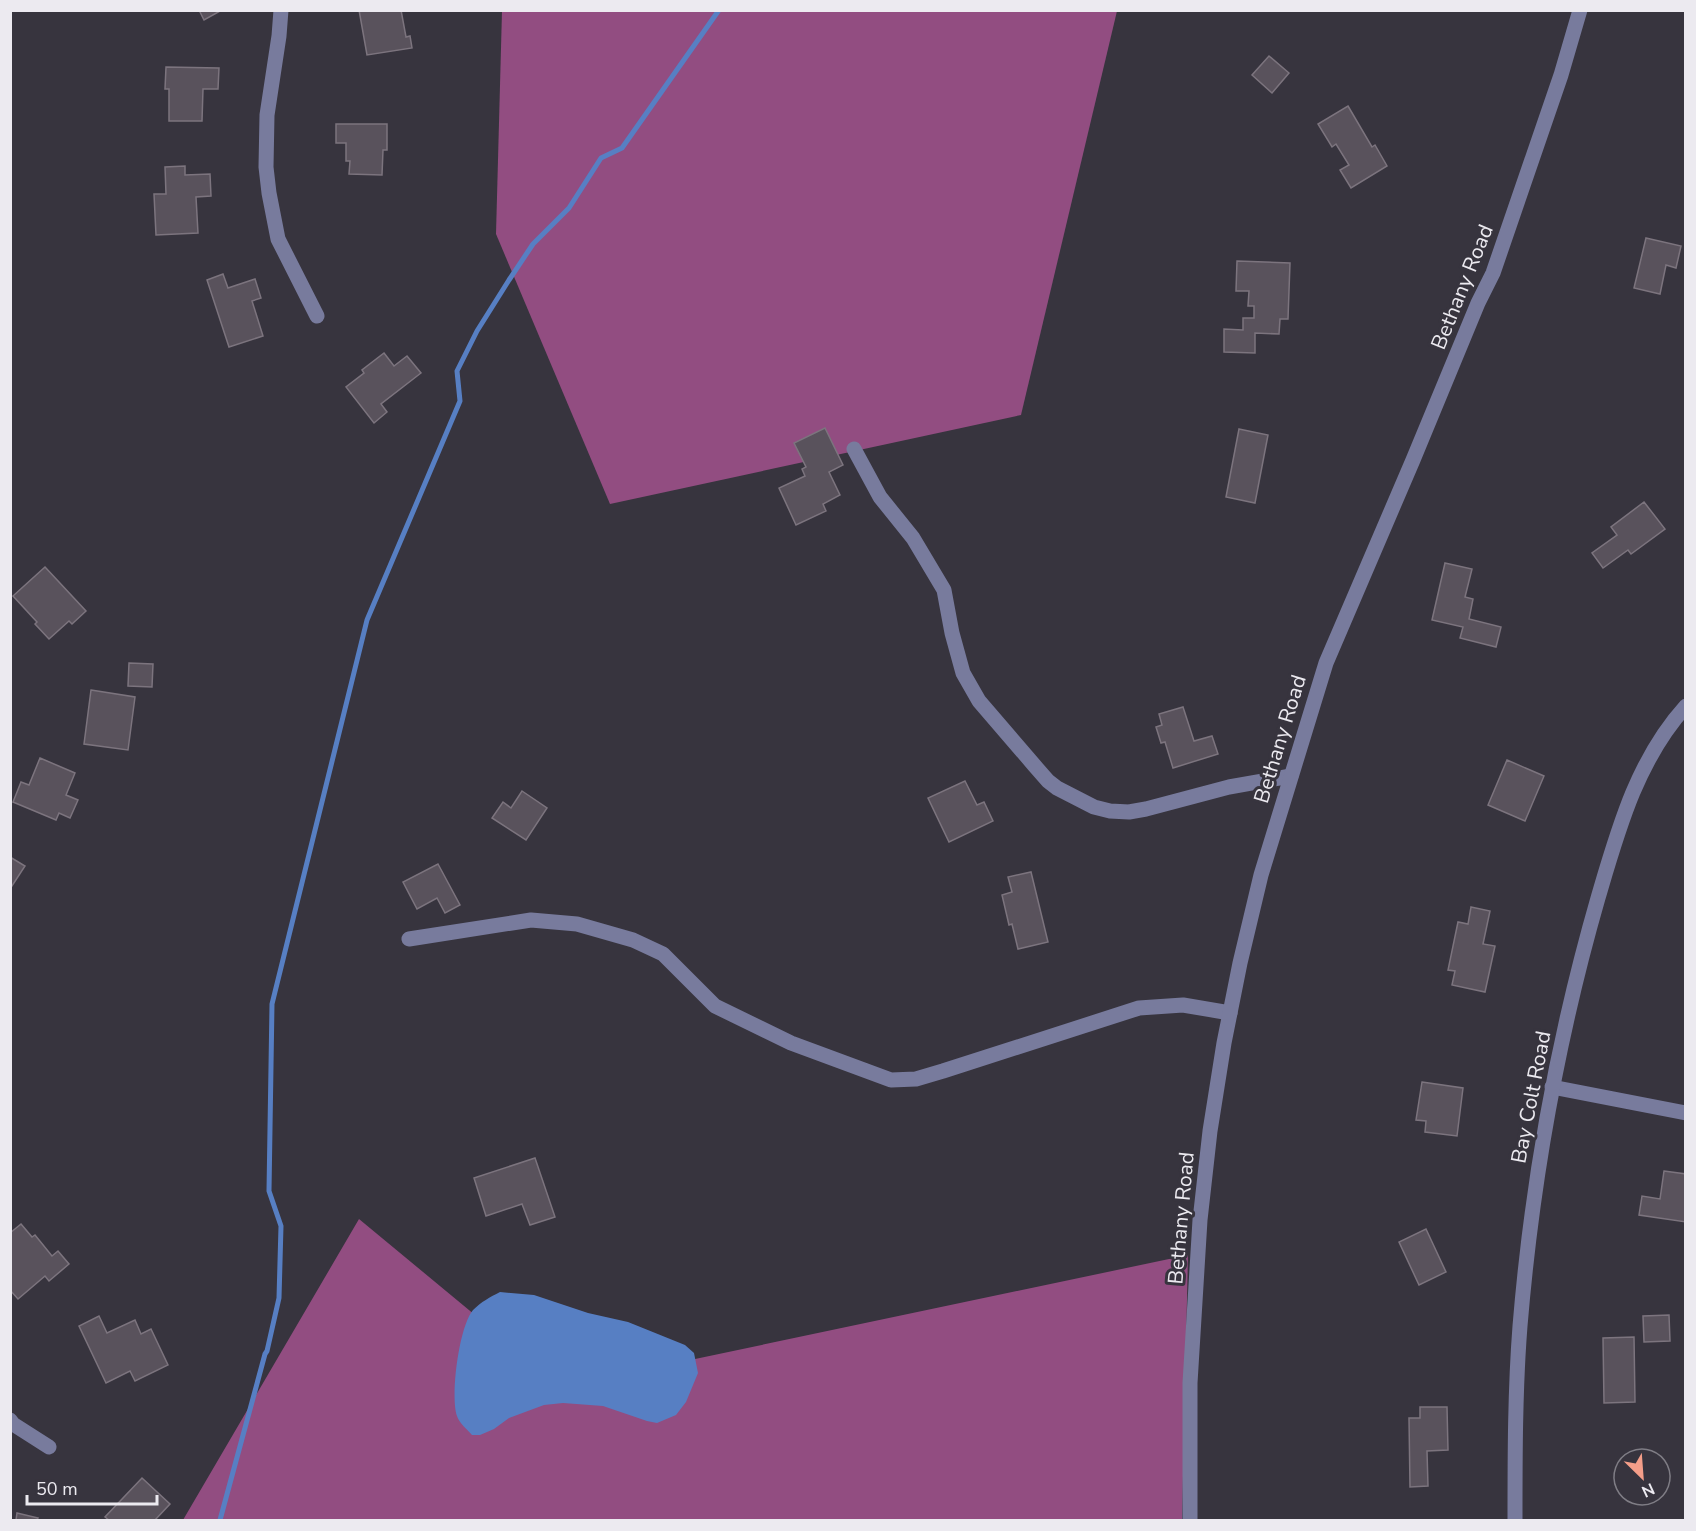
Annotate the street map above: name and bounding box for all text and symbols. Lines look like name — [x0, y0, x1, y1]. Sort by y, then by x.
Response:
street label: Bethany Road — [1424, 220, 1500, 354]
street label: Bethany Road — [1247, 671, 1313, 807]
street label: Bay Colt Road — [1504, 1028, 1558, 1166]
street label: Bethany Road — [1161, 1151, 1201, 1285]
north arrow — [1612, 1447, 1672, 1507]
scale bar — [27, 1468, 158, 1506]
text: 50 m — [36, 1477, 78, 1501]
text: N — [1638, 1477, 1658, 1502]

